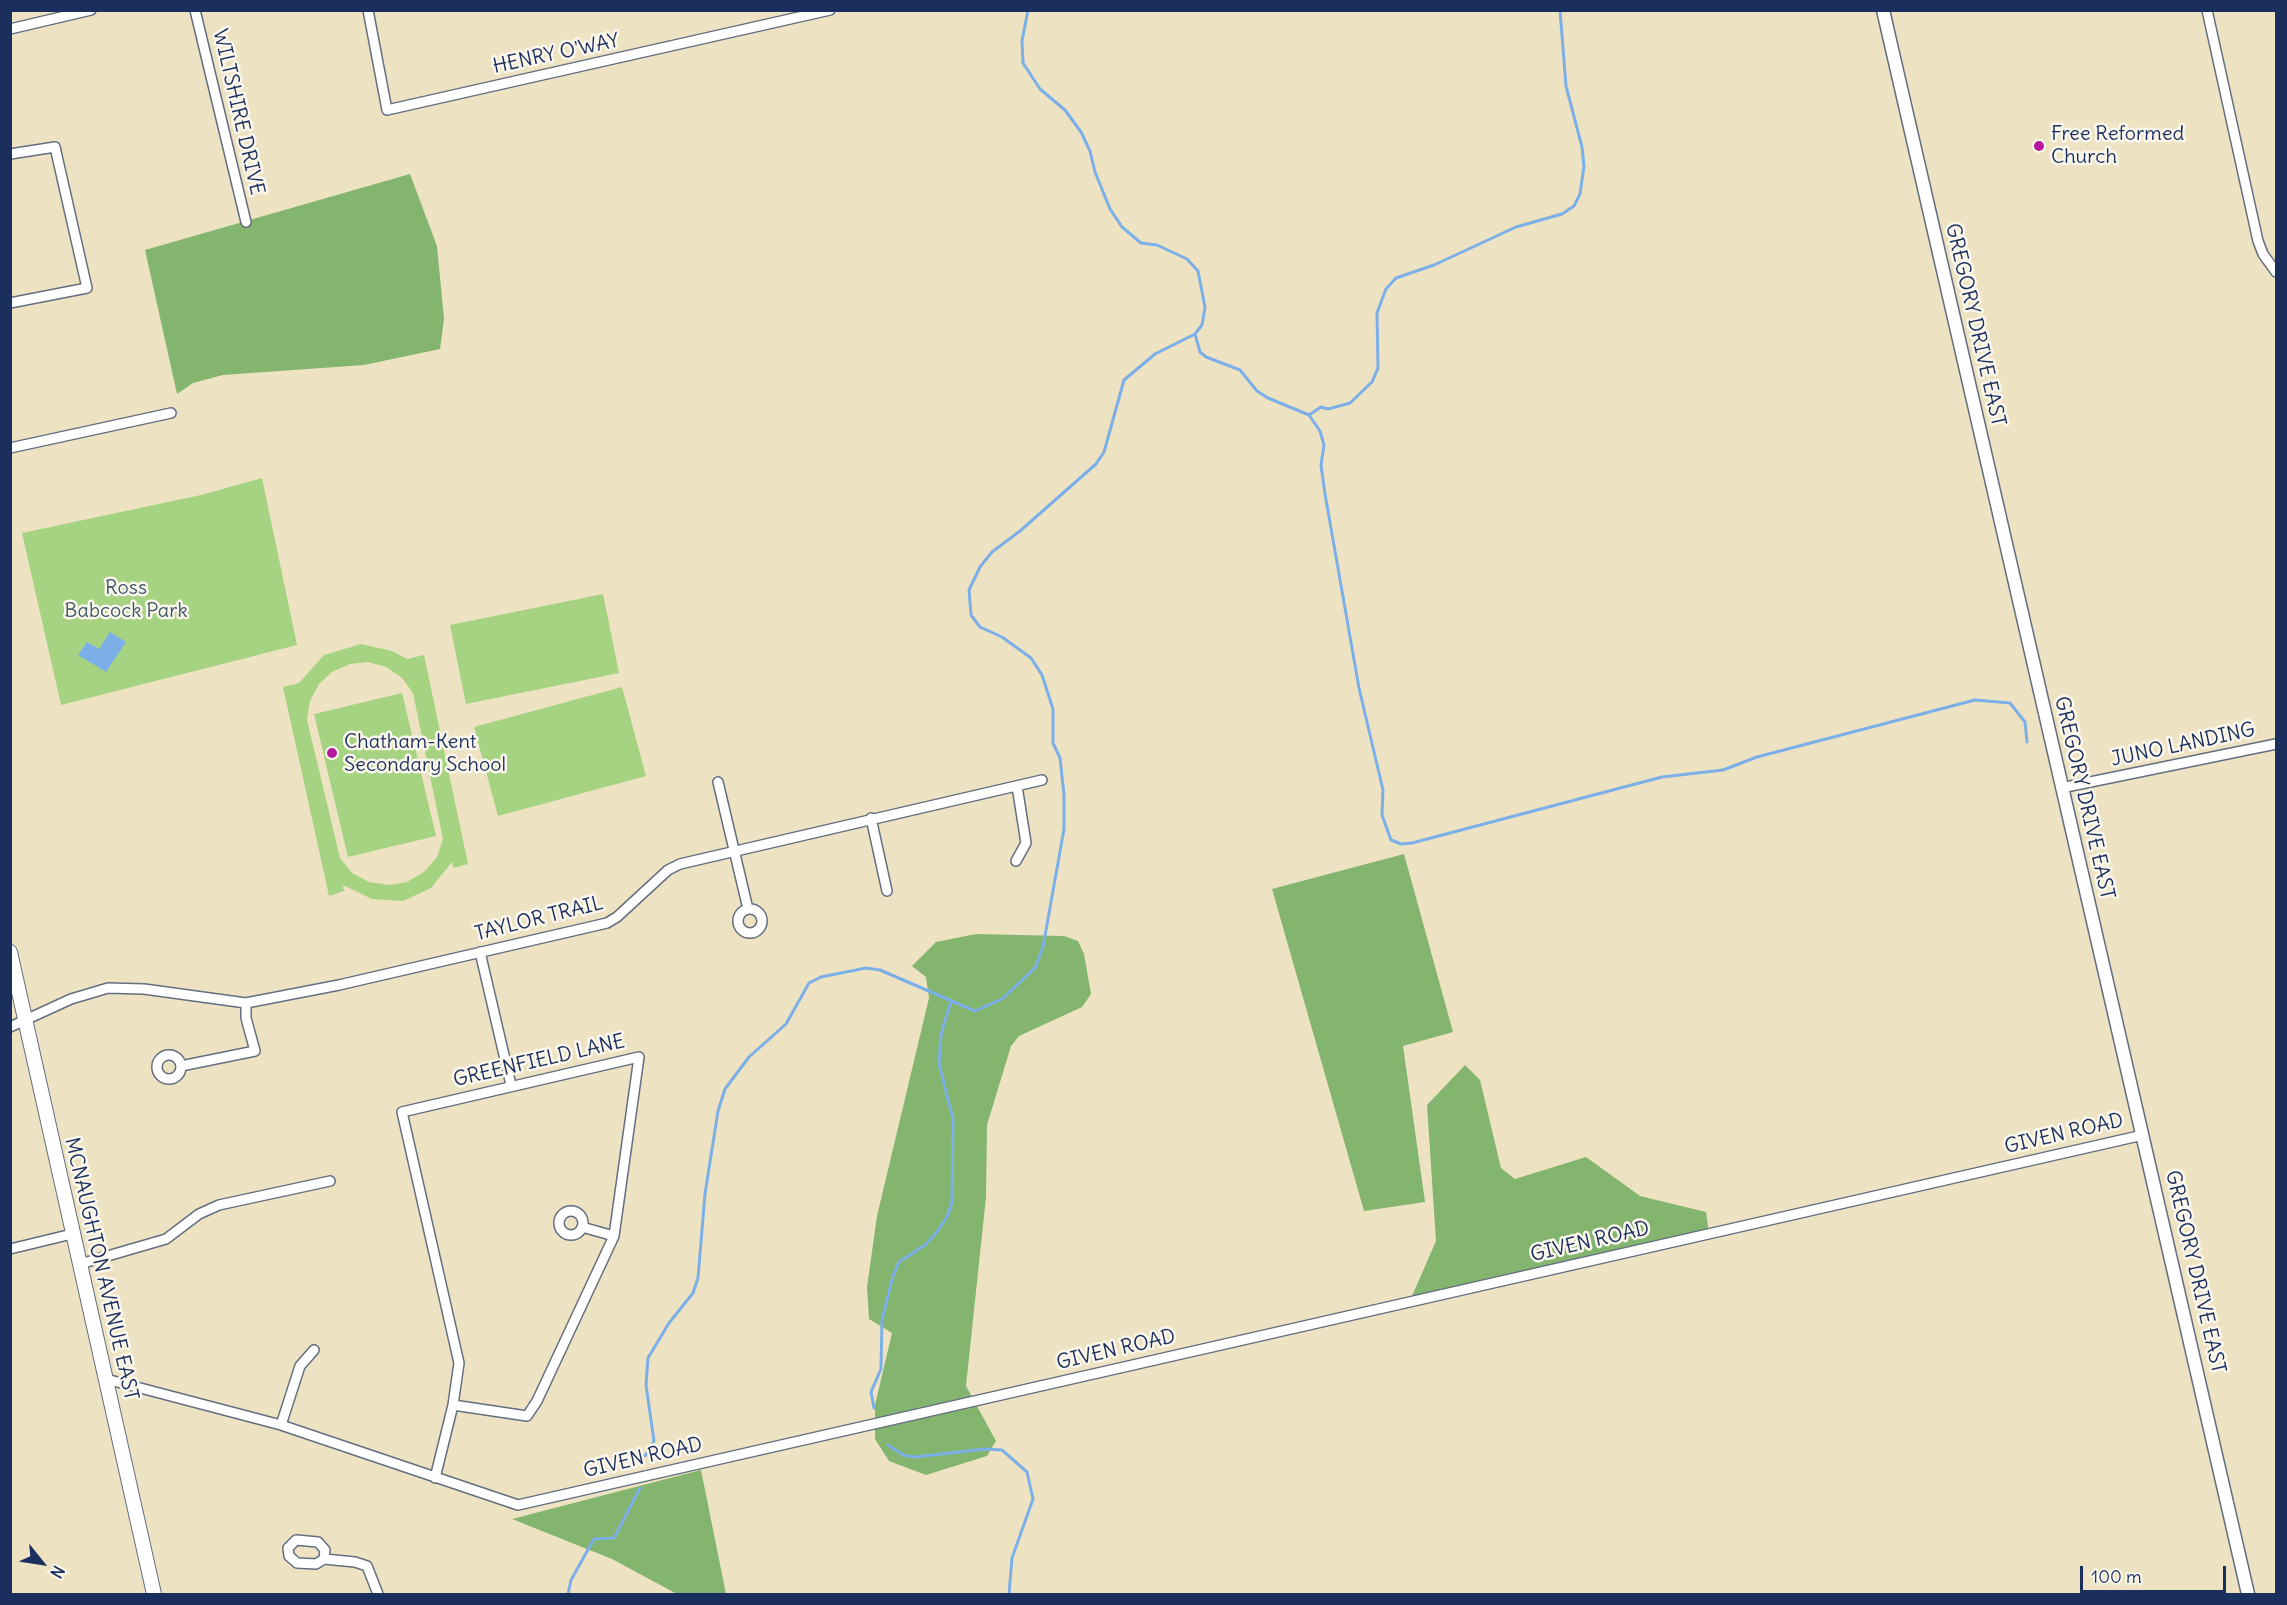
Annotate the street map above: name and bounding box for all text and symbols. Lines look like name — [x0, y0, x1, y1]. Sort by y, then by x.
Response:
street label: WILTSHIRE DRIVE — [207, 27, 269, 197]
street label: HENRY O'WAY — [491, 29, 621, 79]
place label: Free Reformed Church — [2051, 122, 2184, 169]
marker: Free Reformed Church — [2032, 139, 2046, 153]
street label: GREGORY DRIVE EAST — [1940, 221, 2010, 429]
park label: Ross Babcock Park — [64, 576, 188, 623]
street label: GREGORY DRIVE EAST — [2049, 694, 2119, 902]
street label: JUNO LANDING — [2109, 718, 2257, 772]
place label: Chatham-Kent Secondary School — [344, 730, 506, 777]
marker: Chatham-Kent Secondary School — [325, 746, 339, 760]
street label: TAYLOR TRAIL — [472, 891, 606, 947]
street label: GREENFIELD LANE — [451, 1030, 627, 1092]
street label: GIVEN ROAD — [2002, 1109, 2126, 1159]
street label: MCNAUGHTON AVENUE EAST — [59, 1135, 143, 1403]
street label: GREGORY DRIVE EAST — [2160, 1168, 2230, 1376]
street label: GIVEN ROAD — [1528, 1217, 1652, 1267]
street label: GIVEN ROAD — [1054, 1325, 1178, 1375]
street label: GIVEN ROAD — [581, 1433, 705, 1483]
north arrow — [12, 1533, 72, 1593]
scale bar — [2083, 1554, 2228, 1592]
text: N — [46, 1562, 69, 1582]
text: 100 m — [2091, 1565, 2142, 1588]

